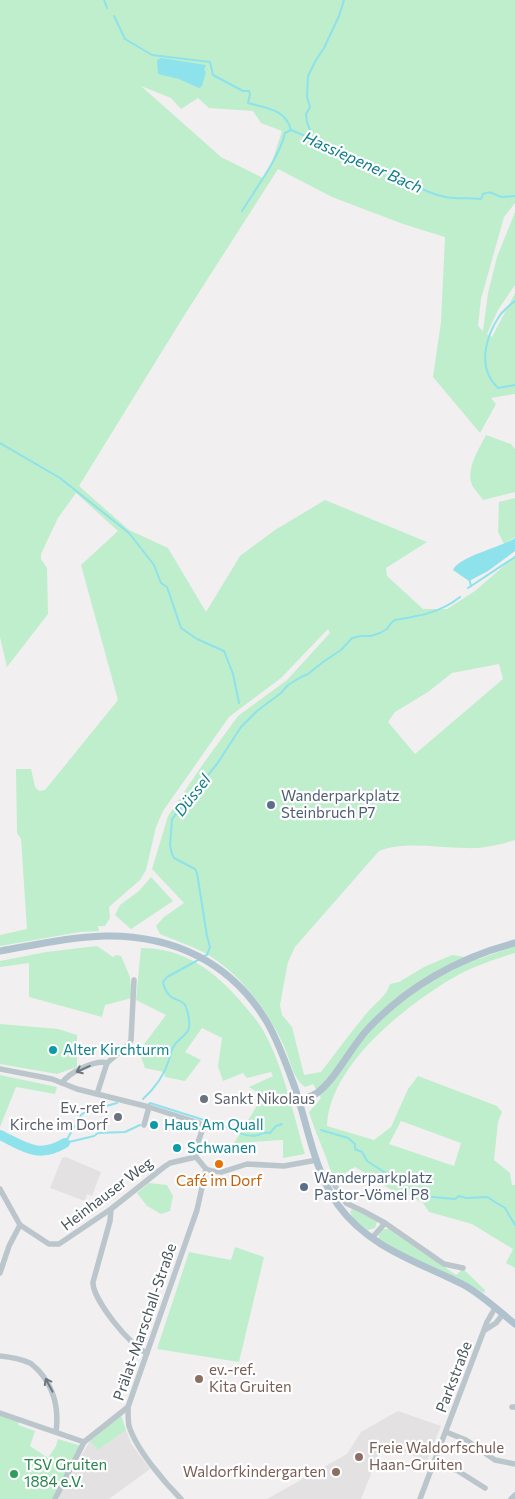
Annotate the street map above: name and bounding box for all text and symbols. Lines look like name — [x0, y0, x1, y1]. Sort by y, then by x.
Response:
water label: Hassiepener Bach — [301, 127, 426, 196]
water label: Düssel — [169, 769, 214, 819]
place label: Wanderparkplatz Steinbruch P7 — [281, 786, 400, 821]
marker: Wanderparkplatz Steinbruch P7 — [265, 799, 277, 811]
place label: Alter Kirchturm — [63, 1040, 169, 1058]
marker: Alter Kirchturm — [47, 1044, 59, 1056]
one-way arrow — [76, 1064, 91, 1074]
place label: Sankt Nikolaus — [214, 1089, 315, 1107]
marker: Sankt Nikolaus — [198, 1093, 210, 1105]
place label: Ev.-ref. Kirche im Dorf — [10, 1098, 108, 1133]
marker: Ev.-ref. Kirche im Dorf — [112, 1111, 124, 1123]
place label: Haus Am Quall — [164, 1115, 264, 1133]
marker: Haus Am Quall — [148, 1119, 160, 1131]
place label: Schwanen — [187, 1138, 256, 1156]
marker: Schwanen — [171, 1142, 183, 1154]
street label: Heinhauser Weg — [57, 1153, 156, 1234]
marker: Café im Dorf — [213, 1158, 225, 1170]
place label: Wanderparkplatz Pastor-Vömel P8 — [314, 1168, 433, 1203]
place label: Café im Dorf — [176, 1171, 262, 1189]
marker: Wanderparkplatz Pastor-Vömel P8 — [298, 1181, 310, 1193]
street label: Prälat-Marschall-Straße — [109, 1241, 179, 1403]
street label: Parkstraße — [431, 1338, 475, 1415]
place label: ev.-ref. Kita Gruiten — [209, 1360, 292, 1395]
marker: ev.-ref. Kita Gruiten — [193, 1373, 205, 1385]
one-way arrow — [43, 1378, 53, 1393]
place label: Freie Waldorfschule Haan-Gruiten — [369, 1438, 504, 1473]
marker: Freie Waldorfschule Haan-Gruiten — [353, 1451, 365, 1463]
place label: TSV Gruiten 1884 e.V. — [24, 1455, 107, 1490]
place label: Waldorfkindergarten — [183, 1462, 326, 1480]
marker: Waldorfkindergarten — [330, 1466, 342, 1478]
marker: TSV Gruiten 1884 e.V. — [8, 1468, 20, 1480]

